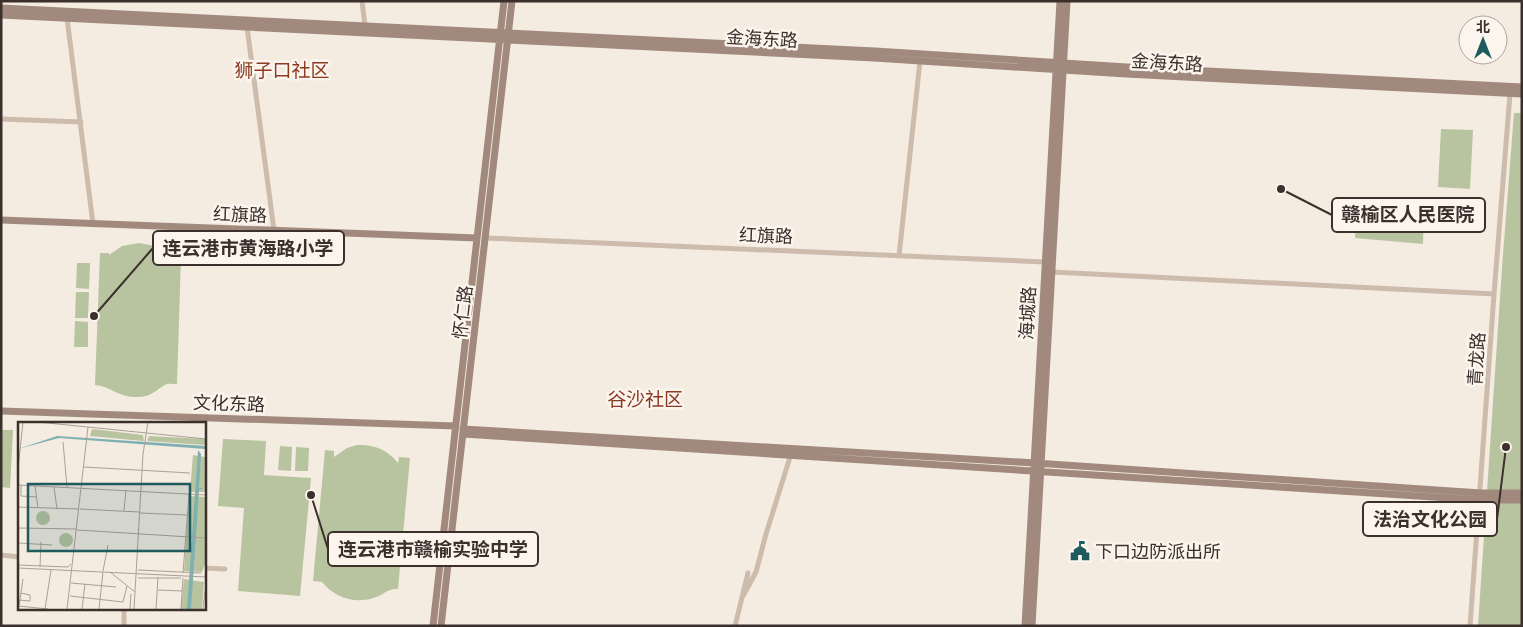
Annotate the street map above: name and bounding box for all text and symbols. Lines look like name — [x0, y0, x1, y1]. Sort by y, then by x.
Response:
north arrow — [1458, 15, 1508, 65]
text: 北 — [1476, 18, 1490, 35]
street label: 金海东路 — [725, 25, 799, 51]
street label: 金海东路 — [1130, 49, 1204, 75]
district label: 狮子口社区 — [234, 58, 330, 81]
callout: 赣榆区人民医院 — [1332, 198, 1485, 232]
street label: 红旗路 — [213, 202, 267, 226]
text: 赣榆区人民医院 — [1341, 202, 1475, 225]
street label: 红旗路 — [739, 223, 793, 247]
callout: 连云港市黄海路小学 — [153, 231, 344, 265]
text: 连云港市黄海路小学 — [162, 236, 334, 259]
street label: 怀仁路 — [448, 284, 476, 340]
street label: 海城路 — [1015, 285, 1039, 341]
street label: 青龙路 — [1463, 331, 1489, 387]
district label: 谷沙社区 — [607, 387, 683, 410]
street label: 文化东路 — [193, 391, 265, 415]
inset map — [18, 422, 205, 610]
callout: 法治文化公园 — [1363, 502, 1497, 536]
text: 法治文化公园 — [1373, 507, 1487, 530]
callout: 连云港市赣榆实验中学 — [328, 532, 538, 566]
text: 连云港市赣榆实验中学 — [338, 537, 528, 560]
public building icon: 下口边防派出所 — [1069, 540, 1091, 562]
place label: 下口边防派出所 — [1095, 540, 1221, 562]

